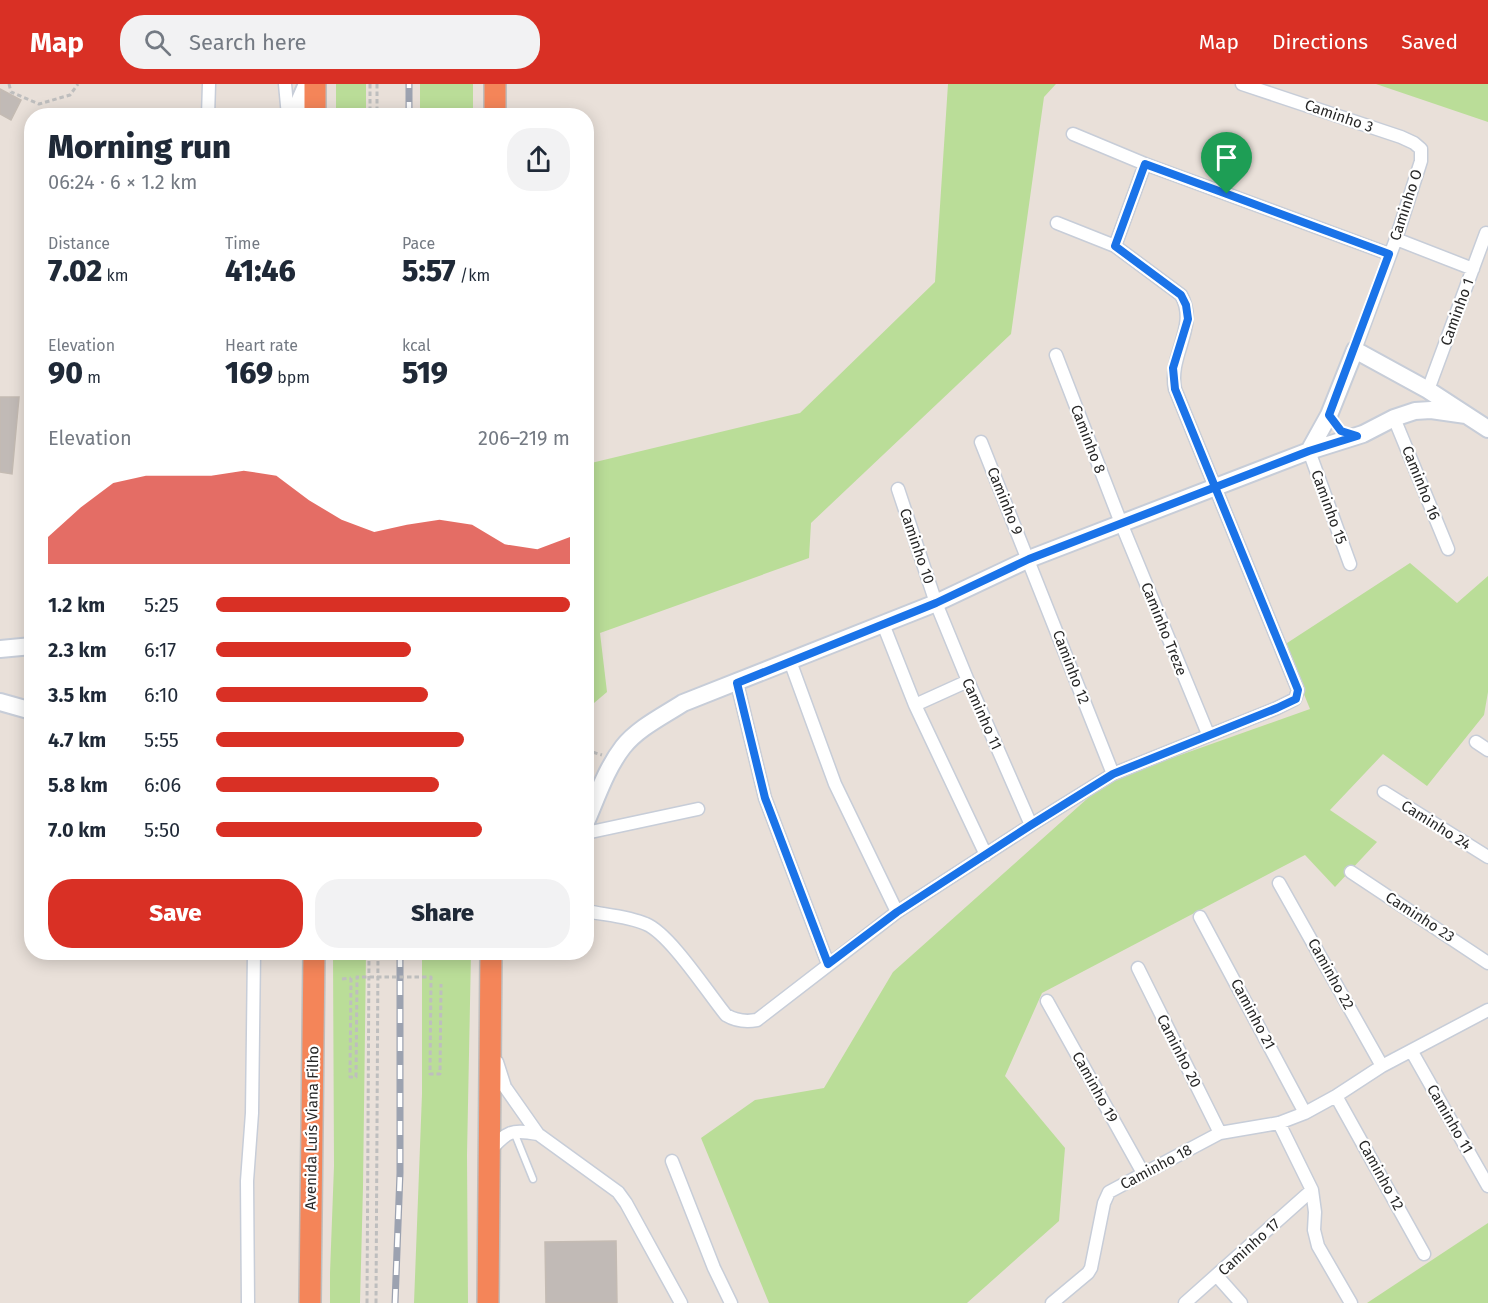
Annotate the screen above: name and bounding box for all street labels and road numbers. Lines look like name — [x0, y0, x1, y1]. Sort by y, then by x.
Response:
street label: Caminho 3 — [1302, 96, 1376, 136]
street label: Caminho O — [1386, 167, 1426, 243]
street label: Caminho 1 — [1437, 276, 1477, 348]
street label: Caminho 8 — [1067, 402, 1109, 476]
street label: Caminho 16 — [1398, 443, 1444, 523]
street label: Caminho 9 — [983, 464, 1027, 538]
street label: Caminho 15 — [1307, 467, 1351, 547]
street label: Caminho 10 — [896, 506, 938, 586]
street label: Caminho Treze — [1137, 580, 1191, 678]
street label: Caminho 12 — [1049, 627, 1093, 707]
street label: Caminho 11 — [958, 675, 1006, 753]
street label: Caminho 24 — [1398, 796, 1474, 854]
street label: Caminho 23 — [1382, 888, 1458, 946]
street label: Caminho 22 — [1304, 935, 1358, 1013]
street label: Caminho 21 — [1227, 976, 1279, 1052]
street label: Caminho 20 — [1153, 1011, 1205, 1091]
street label: Avenida Luís Viana Filho — [302, 1046, 322, 1210]
street label: Caminho 19 — [1068, 1048, 1122, 1126]
street label: Caminho 11 — [1423, 1081, 1477, 1157]
street label: Caminho 12 — [1354, 1137, 1408, 1213]
street label: Caminho 18 — [1117, 1141, 1195, 1193]
street label: Caminho 17 — [1214, 1214, 1284, 1279]

